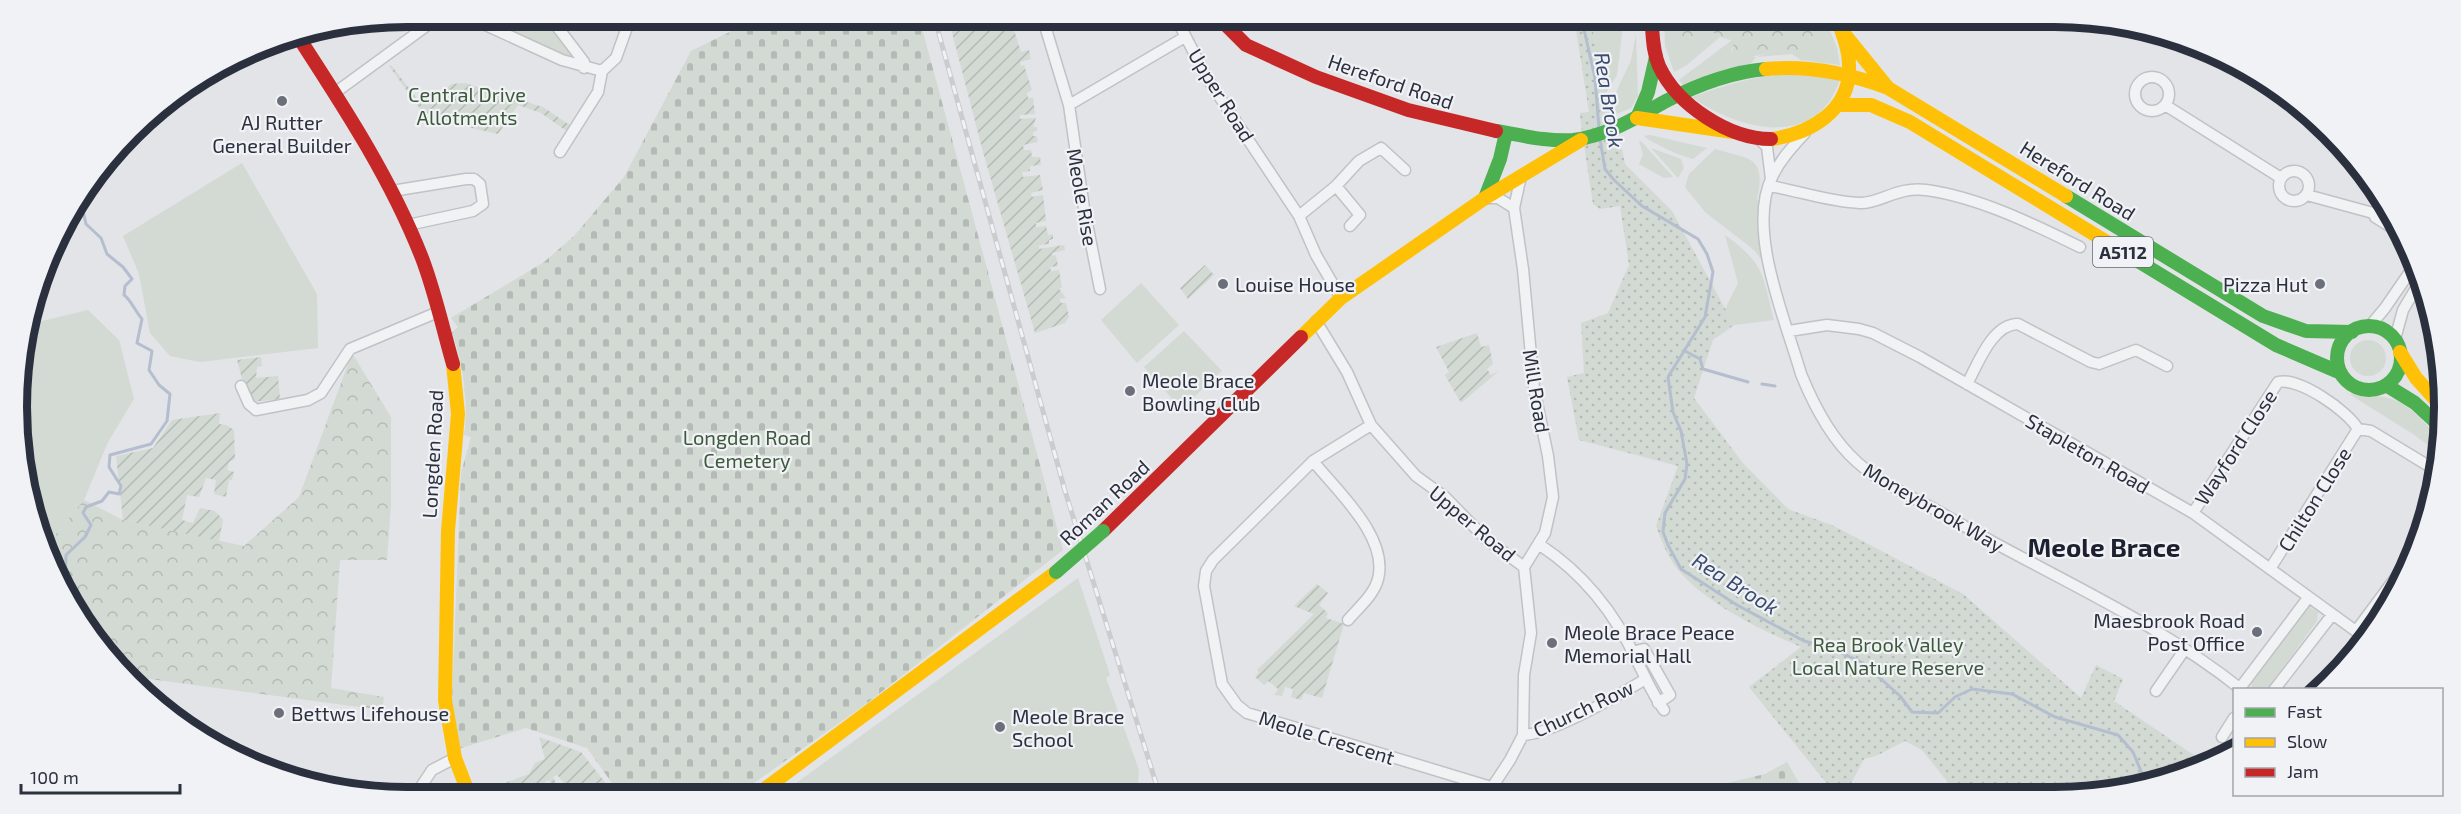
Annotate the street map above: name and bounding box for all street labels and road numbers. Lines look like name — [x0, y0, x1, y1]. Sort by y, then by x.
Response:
street label: Upper Road — [1184, 44, 1260, 146]
street label: Hereford Road — [1325, 48, 1457, 114]
street label: Hereford Road — [2016, 135, 2140, 225]
street label: Meole Rise — [1063, 146, 1103, 248]
road number: A5112 — [2093, 237, 2153, 267]
street label: Mill Road — [1519, 347, 1555, 435]
street label: Wayford Close — [2189, 385, 2281, 509]
street label: Longden Road — [417, 389, 447, 519]
street label: Stapleton Road — [2022, 408, 2154, 498]
street label: Chilton Close — [2272, 442, 2356, 556]
street label: Roman Road — [1054, 454, 1154, 550]
street label: Moneybrook Way — [1860, 457, 2009, 557]
street label: Upper Road — [1425, 480, 1521, 566]
street label: Church Row — [1529, 674, 1637, 742]
street label: Meole Crescent — [1256, 705, 1398, 769]

